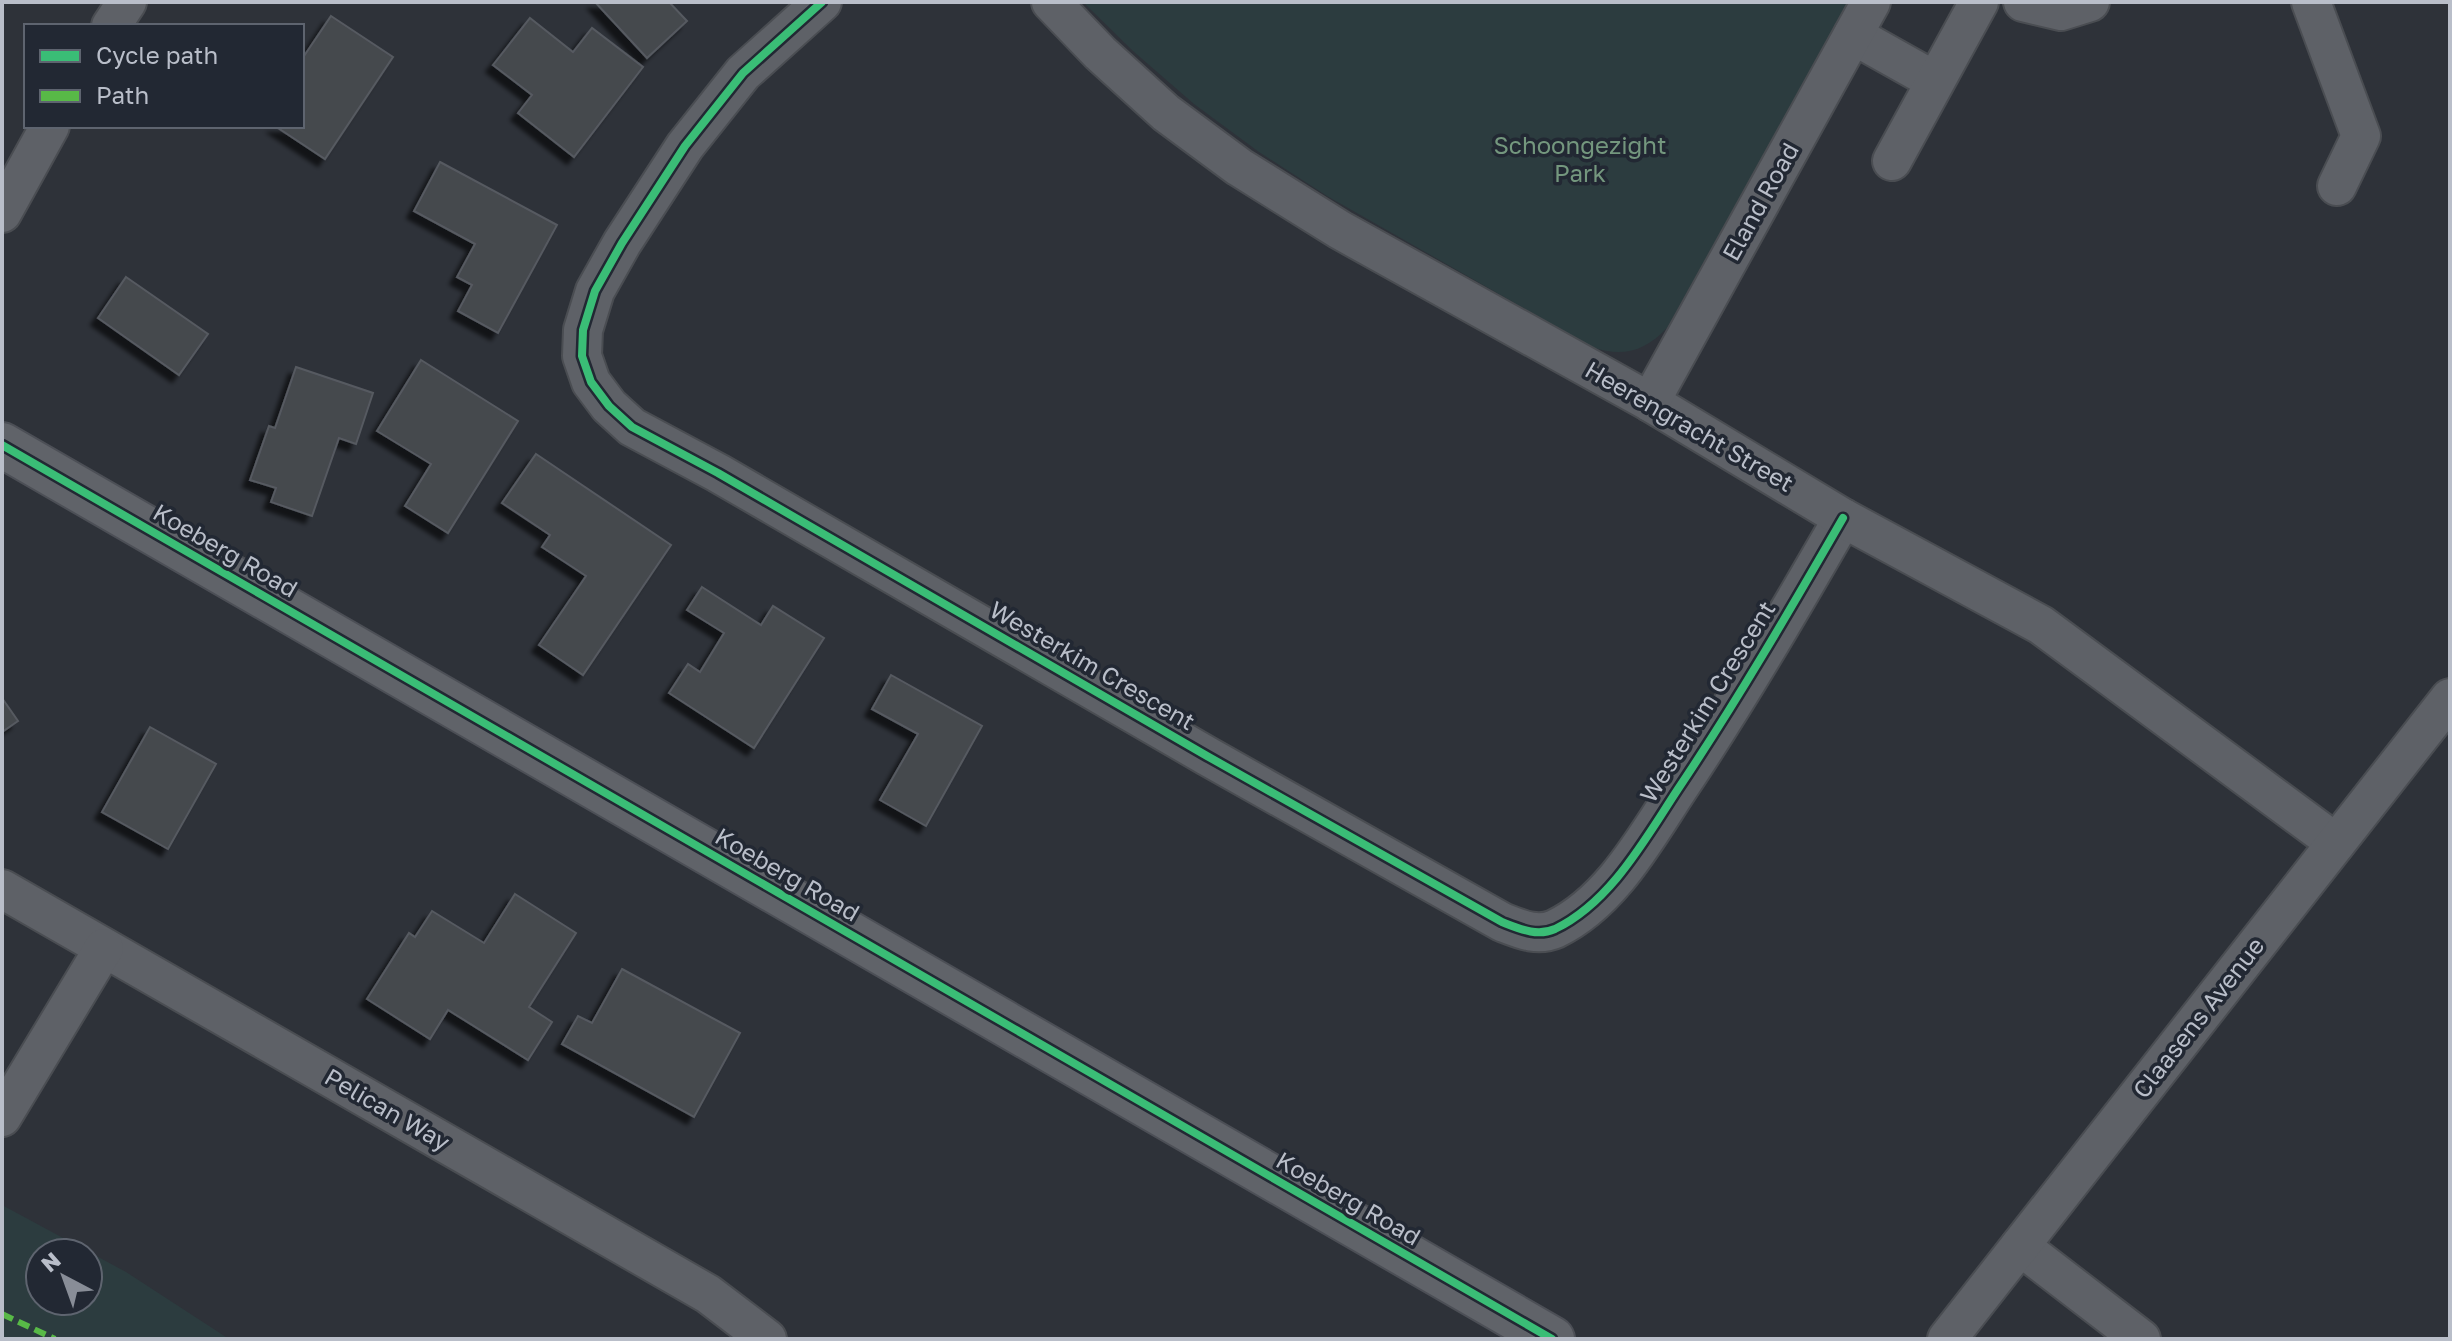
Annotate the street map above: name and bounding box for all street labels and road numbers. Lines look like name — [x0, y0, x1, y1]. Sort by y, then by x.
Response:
street label: Eland Road — [1715, 137, 1804, 265]
street label: Heerengracht Street — [1580, 354, 1799, 497]
street label: Koeberg Road — [148, 497, 303, 603]
street label: Westerkim Crescent — [985, 594, 1200, 735]
street label: Westerkim Crescent — [1633, 595, 1781, 807]
street label: Koeberg Road — [710, 821, 865, 927]
street label: Claasens Avenue — [2126, 931, 2270, 1103]
street label: Pelican Way — [320, 1061, 455, 1156]
street label: Koeberg Road — [1271, 1145, 1426, 1251]

